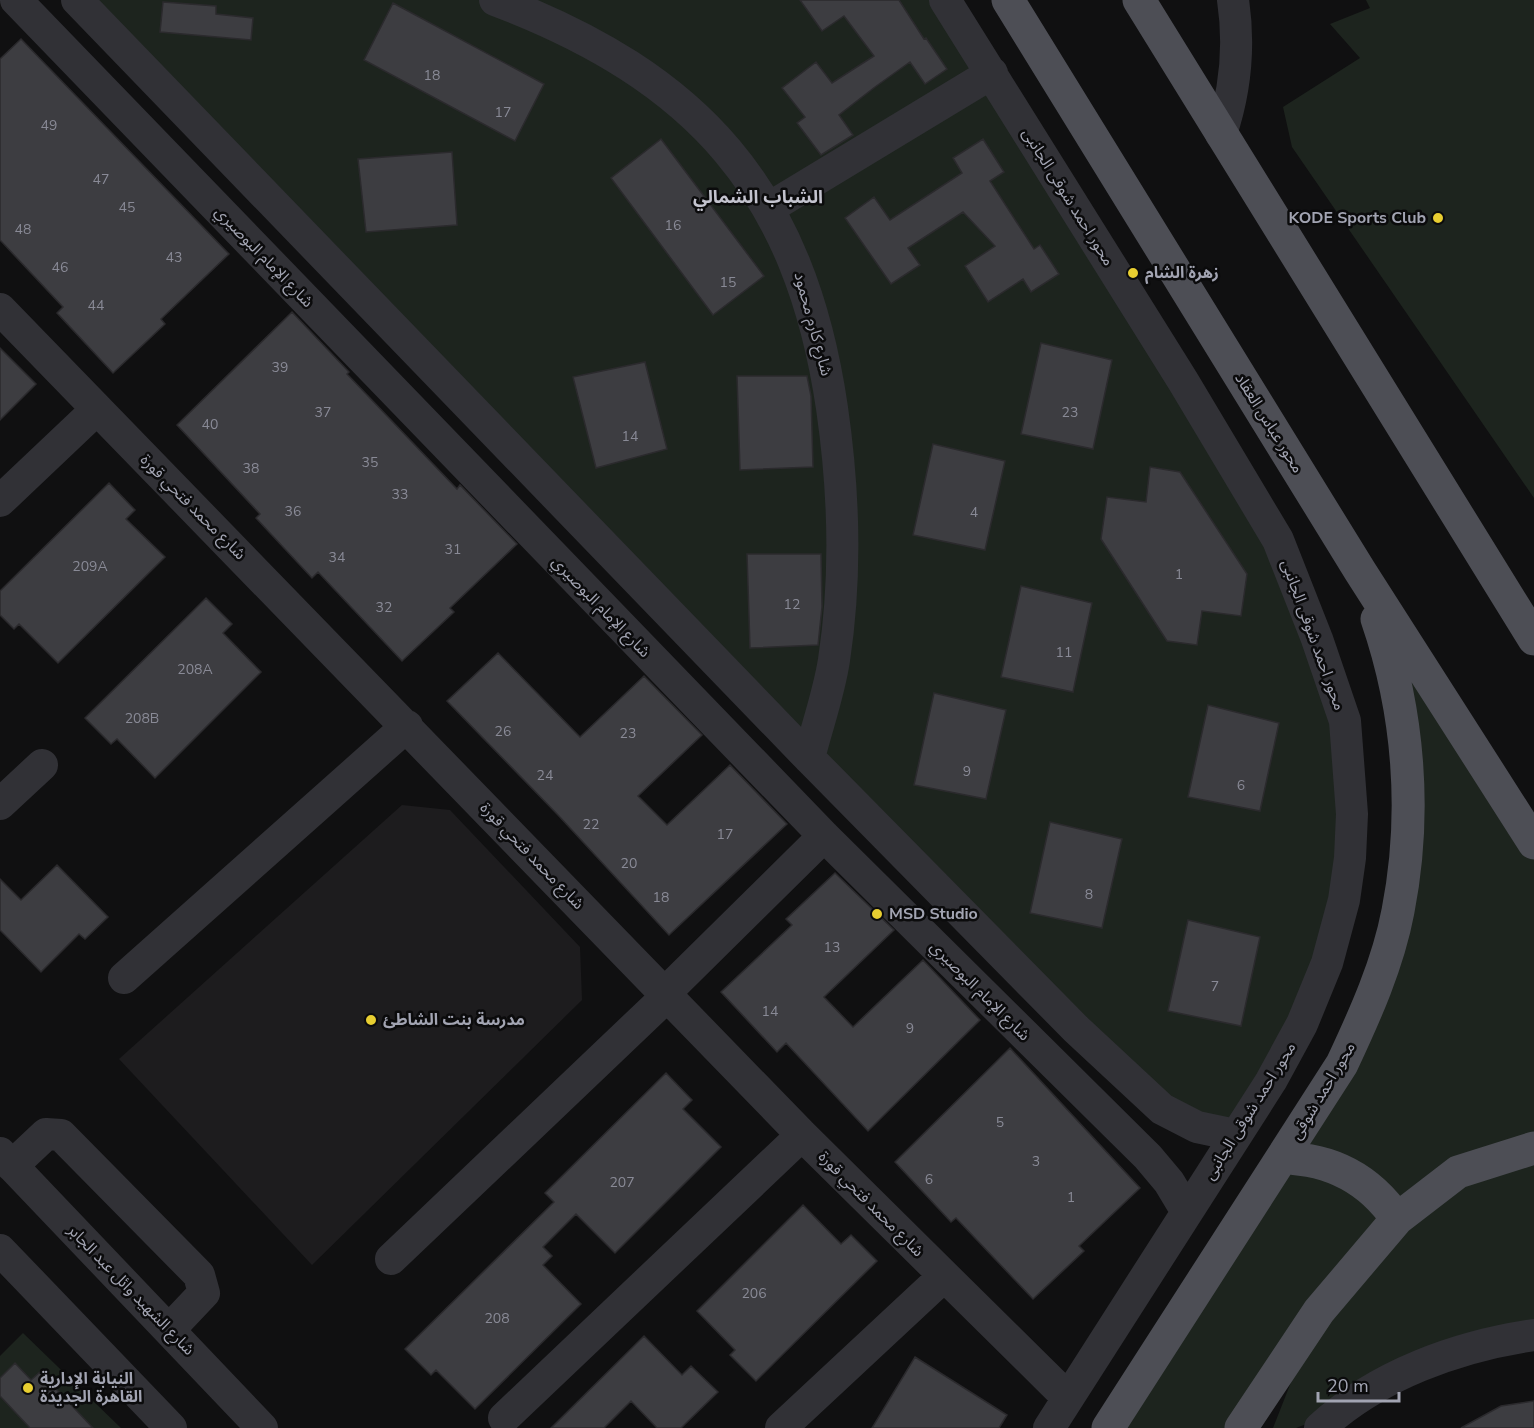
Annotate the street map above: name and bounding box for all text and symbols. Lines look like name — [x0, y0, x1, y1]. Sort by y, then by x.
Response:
house number: 18 — [424, 66, 440, 85]
house number: 17 — [495, 103, 511, 122]
house number: 49 — [41, 116, 57, 135]
street label: محور احمد شوقى الجانبى — [1017, 124, 1119, 270]
house number: 47 — [93, 170, 109, 189]
district label: الشباب الشمالي — [693, 185, 823, 211]
house number: 45 — [119, 198, 135, 217]
street label: شارع الإمام البوصيري — [209, 201, 318, 313]
place label: KODE Sports Club — [1288, 207, 1426, 229]
marker: KODE Sports Club — [1431, 211, 1445, 225]
house number: 16 — [665, 216, 681, 235]
house number: 48 — [15, 220, 31, 239]
house number: 43 — [166, 248, 182, 267]
house number: 46 — [52, 258, 68, 277]
place label: زهرة الشام — [1145, 262, 1219, 284]
marker: زهرة الشام — [1126, 266, 1140, 280]
street label: شارع كارم محمود — [788, 270, 837, 379]
house number: 15 — [720, 273, 736, 292]
house number: 44 — [88, 296, 104, 315]
house number: 39 — [272, 358, 288, 377]
street label: محور عباس العقاد — [1229, 369, 1309, 477]
house number: 37 — [315, 403, 331, 422]
house number: 23 — [1062, 403, 1078, 422]
house number: 40 — [202, 415, 218, 434]
house number: 14 — [622, 427, 638, 446]
street label: شارع محمد فتحي قورة — [135, 449, 251, 565]
house number: 35 — [362, 453, 378, 472]
house number: 38 — [243, 459, 259, 478]
house number: 33 — [392, 485, 408, 504]
house number: 36 — [285, 502, 301, 521]
house number: 4 — [970, 503, 978, 522]
house number: 31 — [445, 540, 461, 559]
house number: 34 — [329, 548, 345, 567]
street label: شارع الإمام البوصيري — [546, 551, 655, 663]
house number: 209A — [72, 557, 108, 576]
street label: محور احمد شوقى الجانبى — [1276, 557, 1350, 713]
house number: 1 — [1175, 565, 1183, 584]
house number: 12 — [784, 595, 800, 614]
house number: 32 — [376, 598, 392, 617]
house number: 11 — [1056, 643, 1072, 662]
house number: 208A — [177, 660, 213, 679]
house number: 208B — [125, 709, 159, 728]
house number: 26 — [495, 722, 511, 741]
house number: 23 — [620, 724, 636, 743]
house number: 9 — [963, 762, 971, 781]
house number: 24 — [537, 766, 553, 785]
house number: 6 — [1237, 776, 1245, 795]
street label: شارع محمد فتحي قورة — [474, 798, 589, 915]
house number: 22 — [583, 815, 599, 834]
house number: 17 — [717, 825, 733, 844]
house number: 20 — [621, 854, 637, 873]
house number: 8 — [1085, 885, 1093, 904]
house number: 18 — [653, 888, 669, 907]
place label: MSD Studio — [889, 903, 978, 925]
marker: MSD Studio — [870, 907, 884, 921]
street label: شارع الإمام البوصيري — [924, 936, 1035, 1047]
house number: 13 — [824, 938, 840, 957]
house number: 7 — [1211, 977, 1219, 996]
house number: 14 — [762, 1002, 778, 1021]
place label: مدرسة بنت الشاطئ — [383, 1009, 525, 1031]
marker: مدرسة بنت الشاطئ — [364, 1013, 378, 1027]
house number: 9 — [906, 1019, 914, 1038]
street label: محور احمد شوقى الجانبى — [1199, 1038, 1301, 1184]
street label: محور احمد شوقى — [1285, 1038, 1361, 1144]
house number: 5 — [996, 1113, 1004, 1132]
street label: شارع محمد فتحي قورة — [813, 1146, 929, 1262]
house number: 3 — [1032, 1152, 1040, 1171]
house number: 6 — [925, 1170, 933, 1189]
house number: 207 — [609, 1173, 635, 1192]
house number: 1 — [1067, 1188, 1075, 1207]
street label: شارع الشهيد وائل عبد الجابر — [61, 1219, 199, 1361]
house number: 206 — [741, 1284, 767, 1303]
house number: 208 — [484, 1309, 510, 1328]
scale bar — [1318, 1365, 1399, 1403]
place label: النيابة الإدارية القاهرة الجديدة — [40, 1368, 142, 1408]
text: 20 m — [1327, 1374, 1369, 1398]
marker: النيابة الإدارية القاهرة الجديدة — [21, 1381, 35, 1395]

